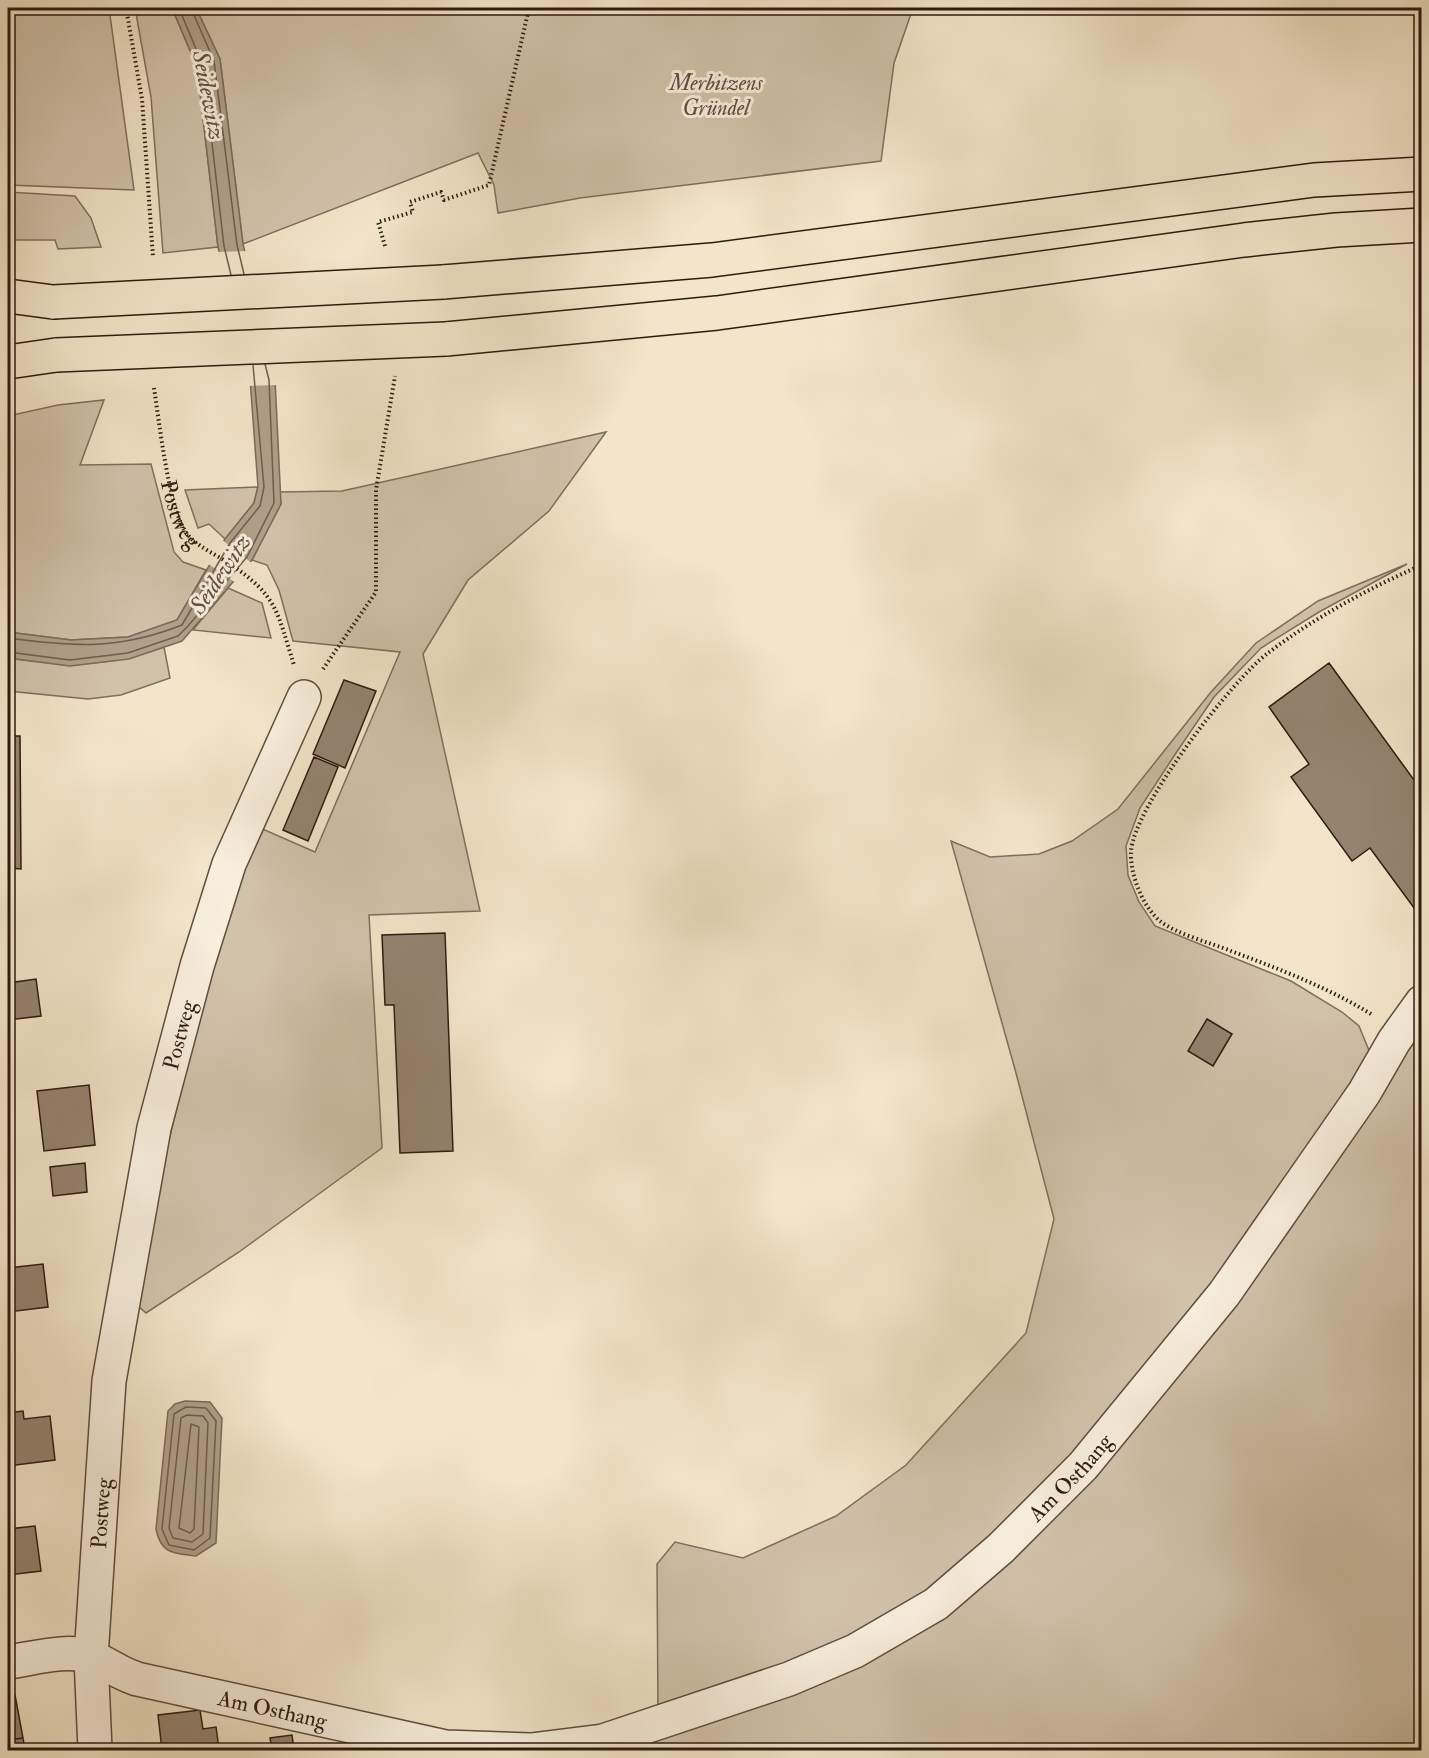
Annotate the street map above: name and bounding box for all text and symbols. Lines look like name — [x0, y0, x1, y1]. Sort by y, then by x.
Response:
water label: Seidewitz — [185, 47, 232, 142]
park label: Merbitzens Gründel — [667, 69, 764, 122]
street label: Postweg — [154, 478, 206, 556]
water label: Seidewitz — [182, 528, 258, 621]
street label: Postweg — [157, 996, 203, 1073]
street label: Am Osthang — [1022, 1427, 1120, 1529]
street label: Postweg — [85, 1476, 118, 1550]
street label: Am Osthang — [214, 1684, 331, 1736]

